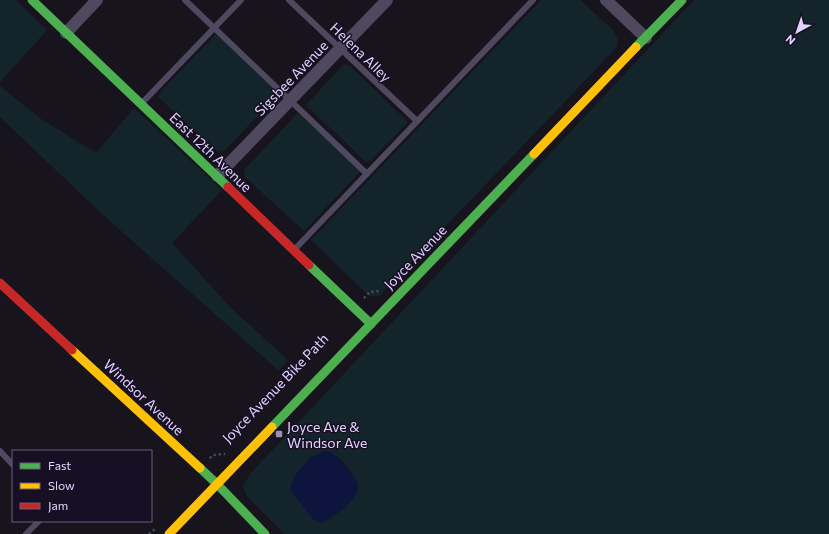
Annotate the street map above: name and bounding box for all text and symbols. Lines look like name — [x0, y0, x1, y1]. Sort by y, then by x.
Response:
north arrow — [777, 12, 817, 52]
street label: Helena Alley — [327, 19, 395, 85]
text: N — [783, 32, 798, 48]
street label: Sigsbee Avenue — [251, 37, 331, 119]
street label: East 12th Avenue — [167, 109, 255, 195]
street label: Joyce Avenue — [380, 221, 450, 293]
street label: Joyce Avenue Bike Path — [218, 330, 332, 446]
street label: Windsor Avenue — [100, 355, 188, 439]
place label: Joyce Ave & Windsor Ave — [287, 418, 367, 451]
marker: Joyce Ave & Windsor Ave — [274, 429, 284, 439]
legend — [12, 450, 152, 522]
text: Fast — [48, 458, 71, 472]
text: Slow — [48, 478, 75, 492]
text: Jam — [48, 498, 68, 513]

